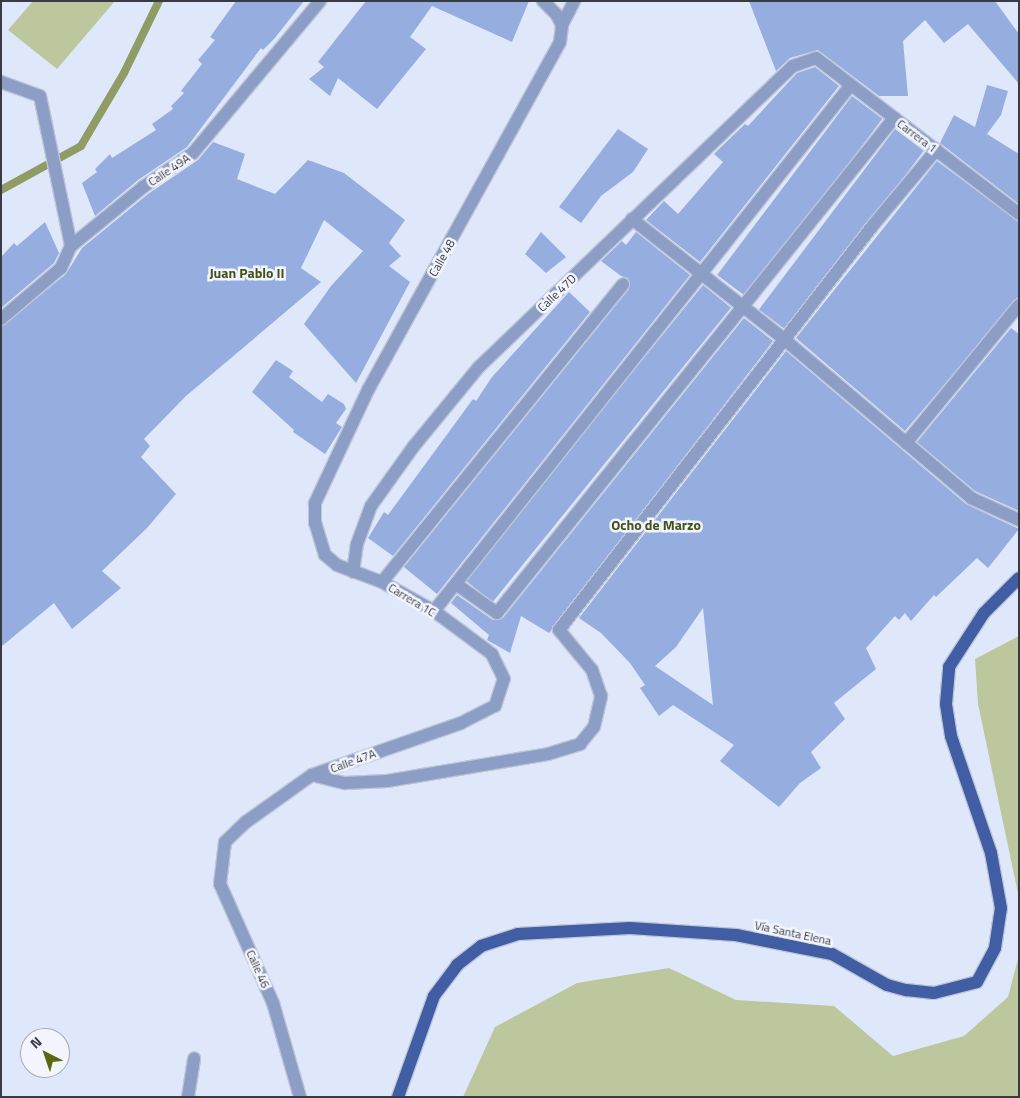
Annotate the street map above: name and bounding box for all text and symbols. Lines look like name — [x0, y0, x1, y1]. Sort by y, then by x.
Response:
street label: Carrera 1 — [894, 116, 940, 156]
street label: Calle 49A — [145, 151, 193, 189]
street label: Calle 48 — [426, 237, 458, 279]
district label: Juan Pablo II — [209, 265, 285, 281]
street label: Calle 47D — [535, 271, 579, 315]
district label: Ocho de Marzo — [611, 517, 701, 533]
street label: Carrera 1C — [386, 580, 438, 620]
street label: Calle 47A — [328, 746, 378, 776]
street label: Vía Santa Elena — [753, 918, 833, 948]
street label: Calle 46 — [243, 948, 273, 990]
north arrow — [20, 1028, 70, 1078]
text: N — [25, 1031, 46, 1053]

